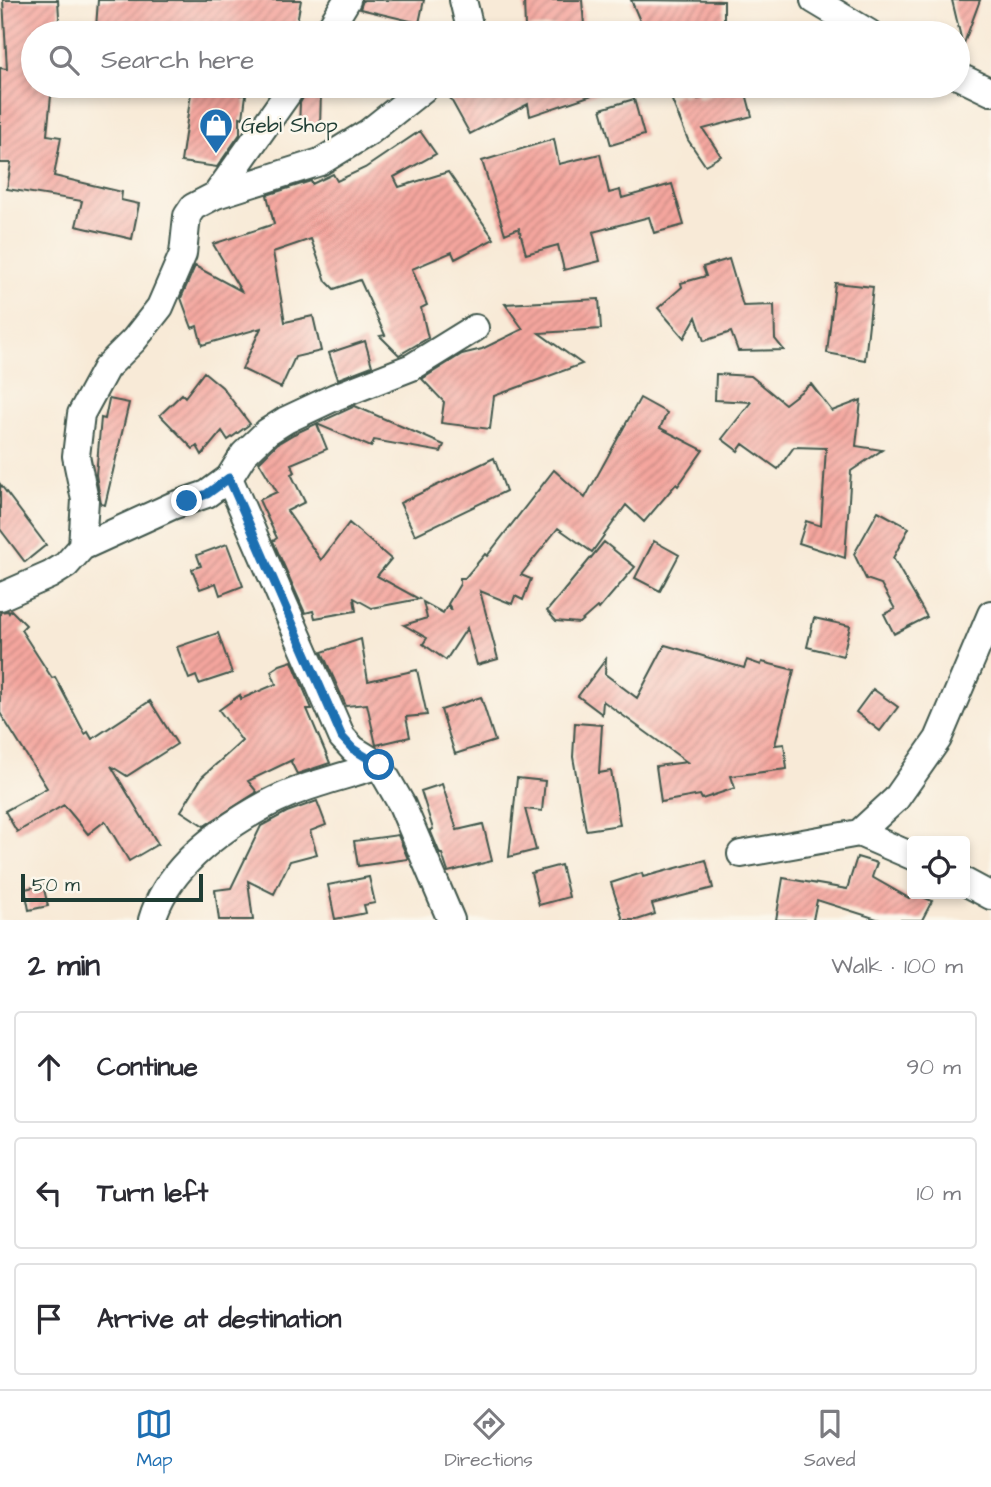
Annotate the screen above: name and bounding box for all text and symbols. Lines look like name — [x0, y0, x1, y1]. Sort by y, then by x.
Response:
search box — [21, 21, 970, 98]
icon: search — [45, 41, 83, 79]
text: Search here — [101, 42, 254, 78]
shop icon: Gebi Shop — [197, 106, 235, 155]
place label: Gebi Shop — [241, 111, 338, 141]
route end — [171, 485, 202, 516]
route start — [363, 749, 394, 780]
map controls — [907, 836, 970, 899]
button: locate — [907, 836, 970, 899]
scale bar — [21, 871, 203, 903]
text: 50 m — [32, 872, 80, 899]
text: 2 min — [28, 945, 100, 987]
text: Walk · 100 m — [831, 950, 963, 982]
icon: ahead — [30, 1048, 68, 1086]
text: Continue — [97, 1049, 198, 1085]
text: 90 m — [906, 1051, 961, 1083]
icon: left — [30, 1174, 68, 1212]
text: Turn left — [97, 1175, 208, 1211]
text: 10 m — [916, 1177, 961, 1209]
icon: arrive — [30, 1300, 68, 1338]
text: Arrive at destination — [97, 1301, 342, 1337]
tab: Map — [135, 1405, 173, 1474]
tab: Directions — [444, 1405, 533, 1474]
tab: Saved — [804, 1405, 855, 1474]

